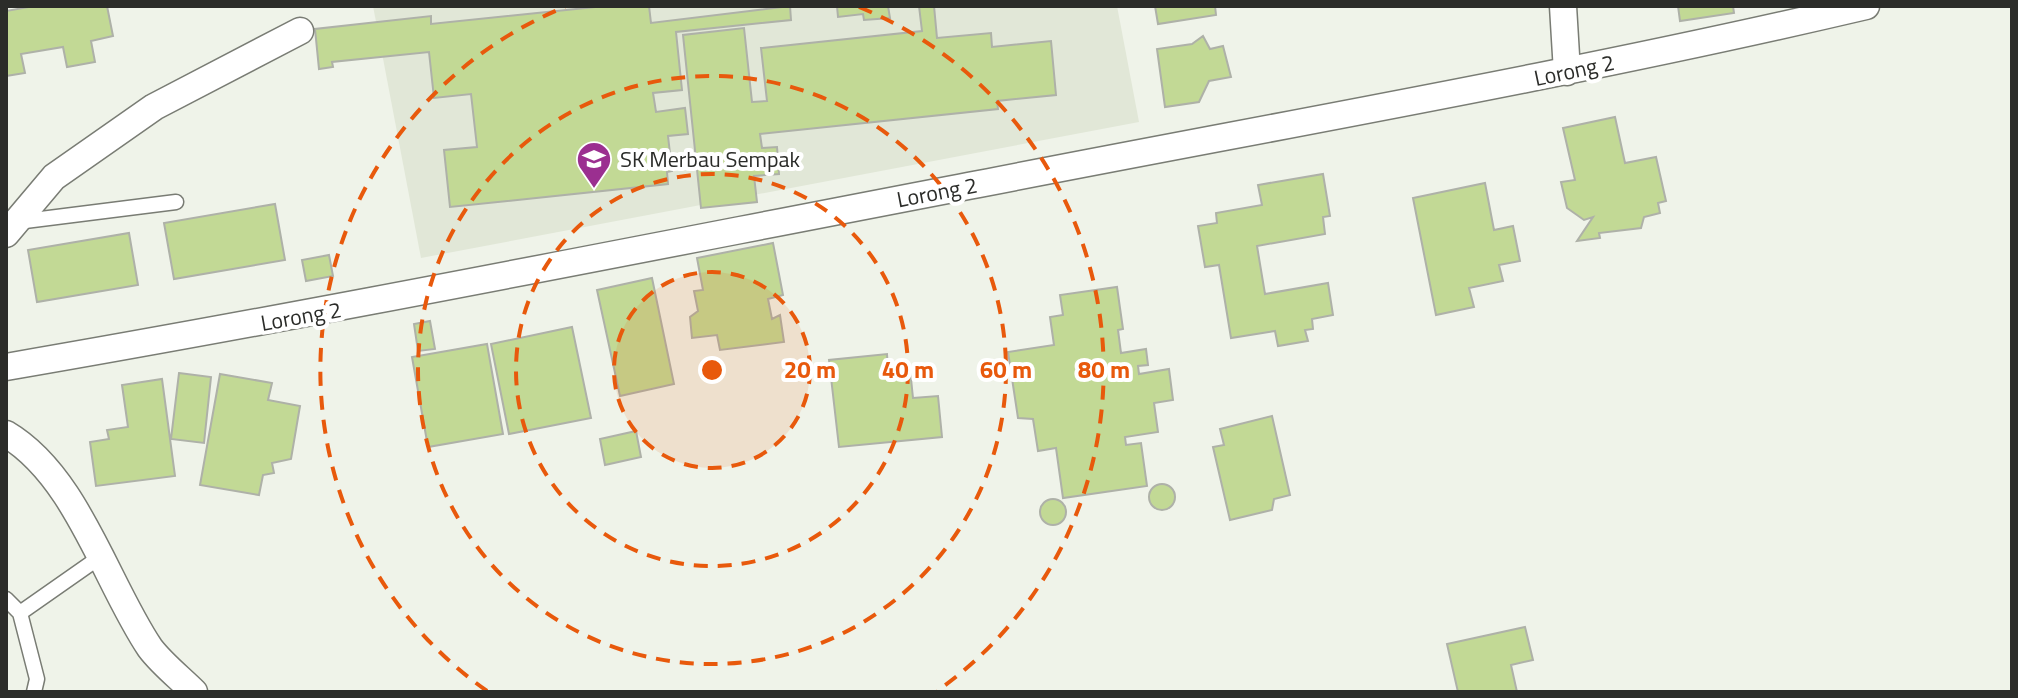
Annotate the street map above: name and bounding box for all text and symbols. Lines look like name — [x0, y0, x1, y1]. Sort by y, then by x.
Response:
street label: Lorong 2 — [1531, 45, 1617, 95]
school or university icon: SK Merbau Sempak — [575, 140, 613, 190]
place label: SK Merbau Sempak — [620, 142, 801, 176]
street label: Lorong 2 — [894, 168, 980, 216]
street label: Lorong 2 — [258, 292, 344, 340]
text: 20 m — [784, 351, 836, 387]
text: 40 m — [882, 351, 934, 387]
text: 60 m — [980, 351, 1032, 387]
text: 80 m — [1078, 351, 1130, 387]
centre of rings — [698, 356, 726, 384]

